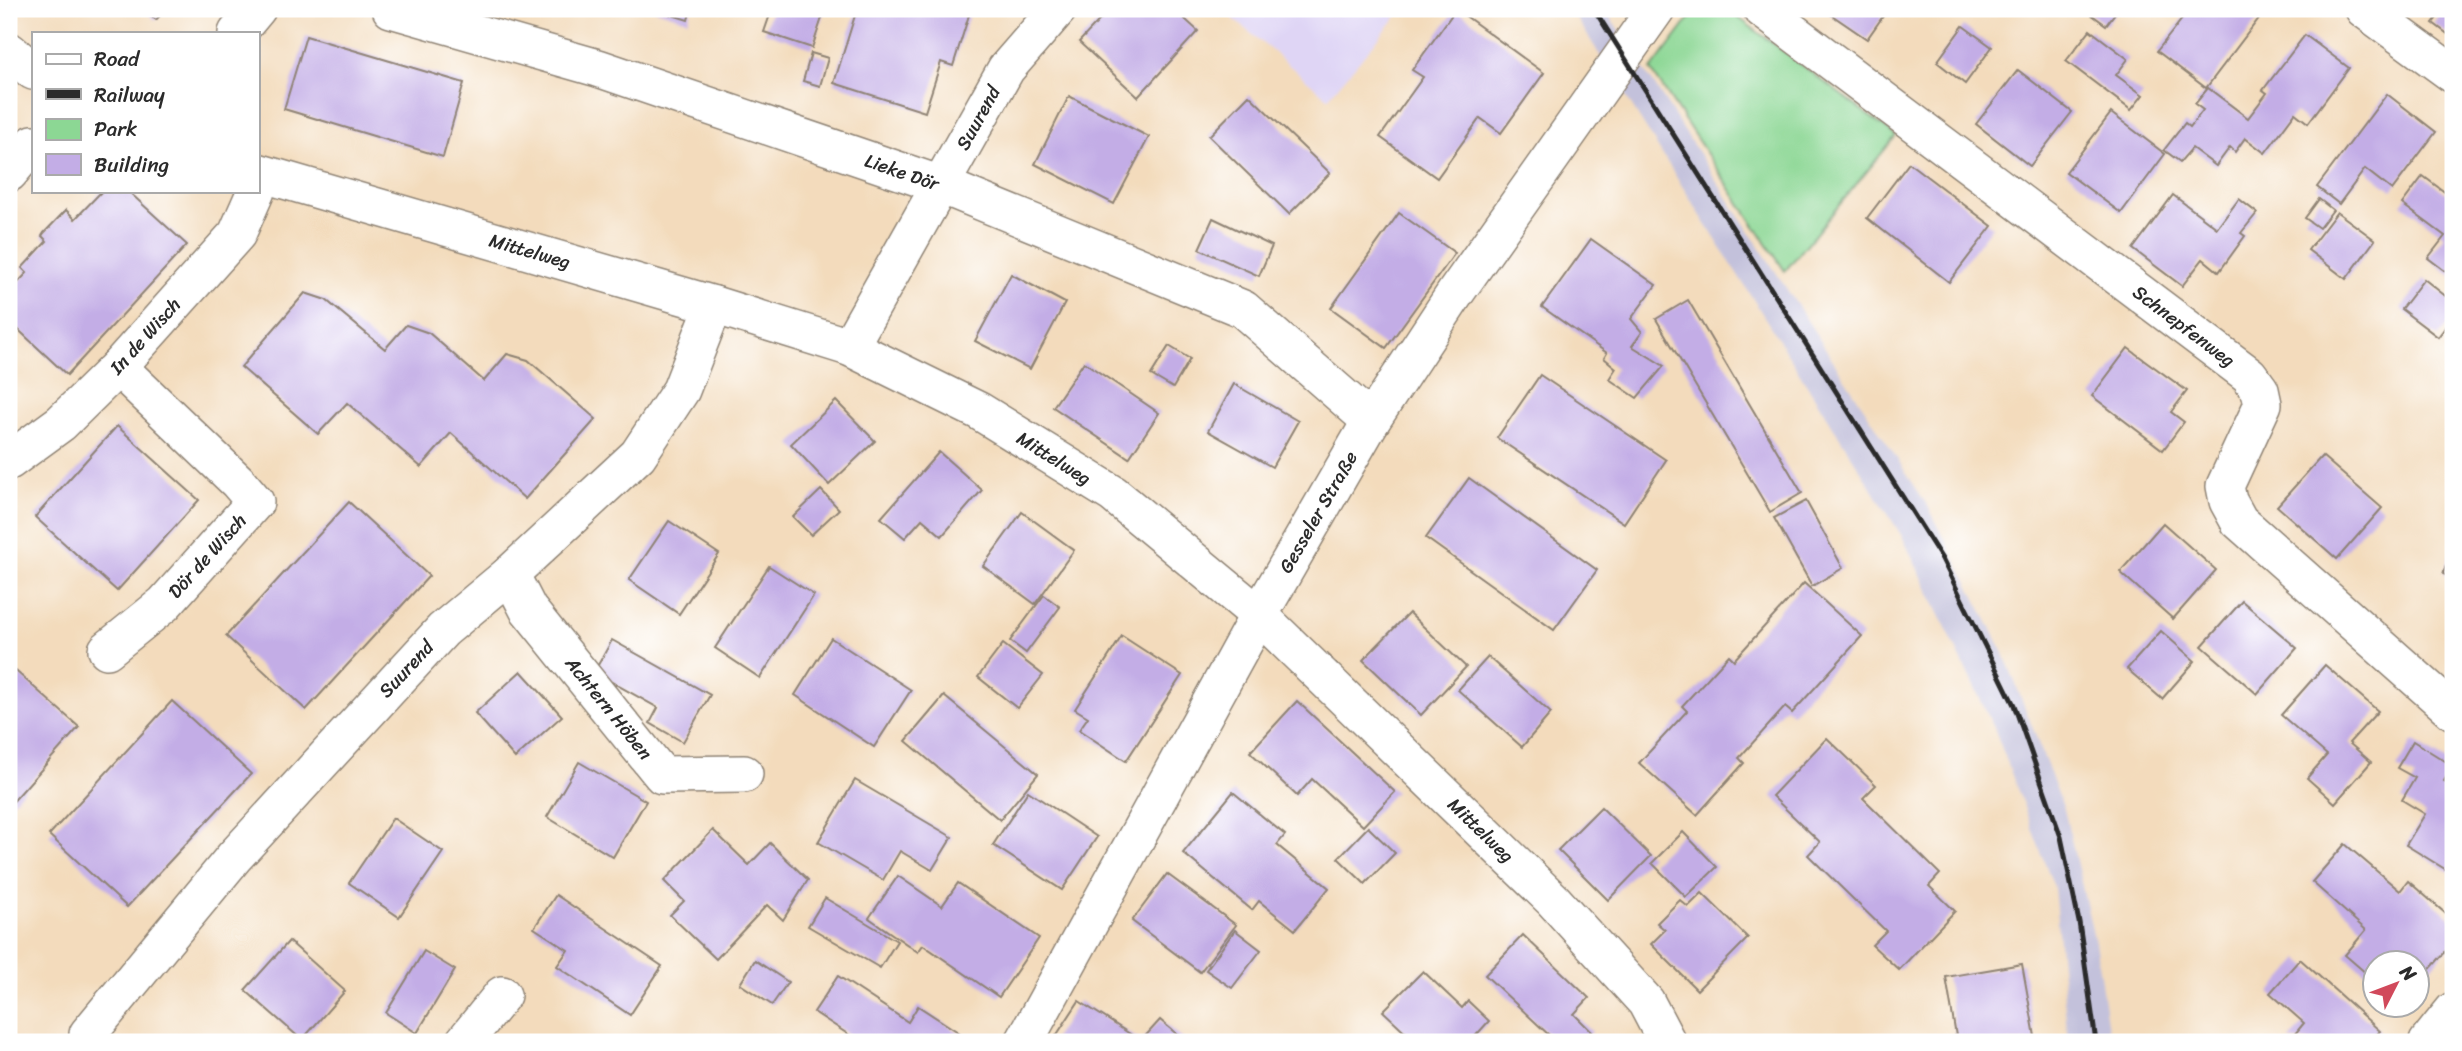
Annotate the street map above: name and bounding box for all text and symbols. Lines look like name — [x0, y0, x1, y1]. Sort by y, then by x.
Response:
legend — [32, 32, 259, 192]
text: Road — [94, 40, 141, 78]
text: Railway — [94, 76, 165, 114]
street label: Suurend — [947, 78, 1010, 156]
text: Park — [94, 110, 137, 148]
street label: Lieke Dör — [860, 144, 945, 200]
text: Building — [94, 146, 170, 184]
street label: Mittelweg — [485, 224, 575, 278]
street label: Schnepfenweg — [2125, 276, 2243, 376]
street label: In de Wisch — [100, 290, 189, 383]
street label: Mittelweg — [1010, 422, 1098, 494]
street label: Gesseler Straße — [1270, 444, 1367, 579]
street label: Dör de Wisch — [159, 506, 255, 606]
street label: Suurend — [370, 631, 443, 706]
street label: Achtern Höben — [556, 648, 661, 767]
street label: Mittelweg — [1440, 789, 1522, 871]
north arrow — [2360, 950, 2430, 1020]
text: N — [2391, 956, 2425, 990]

